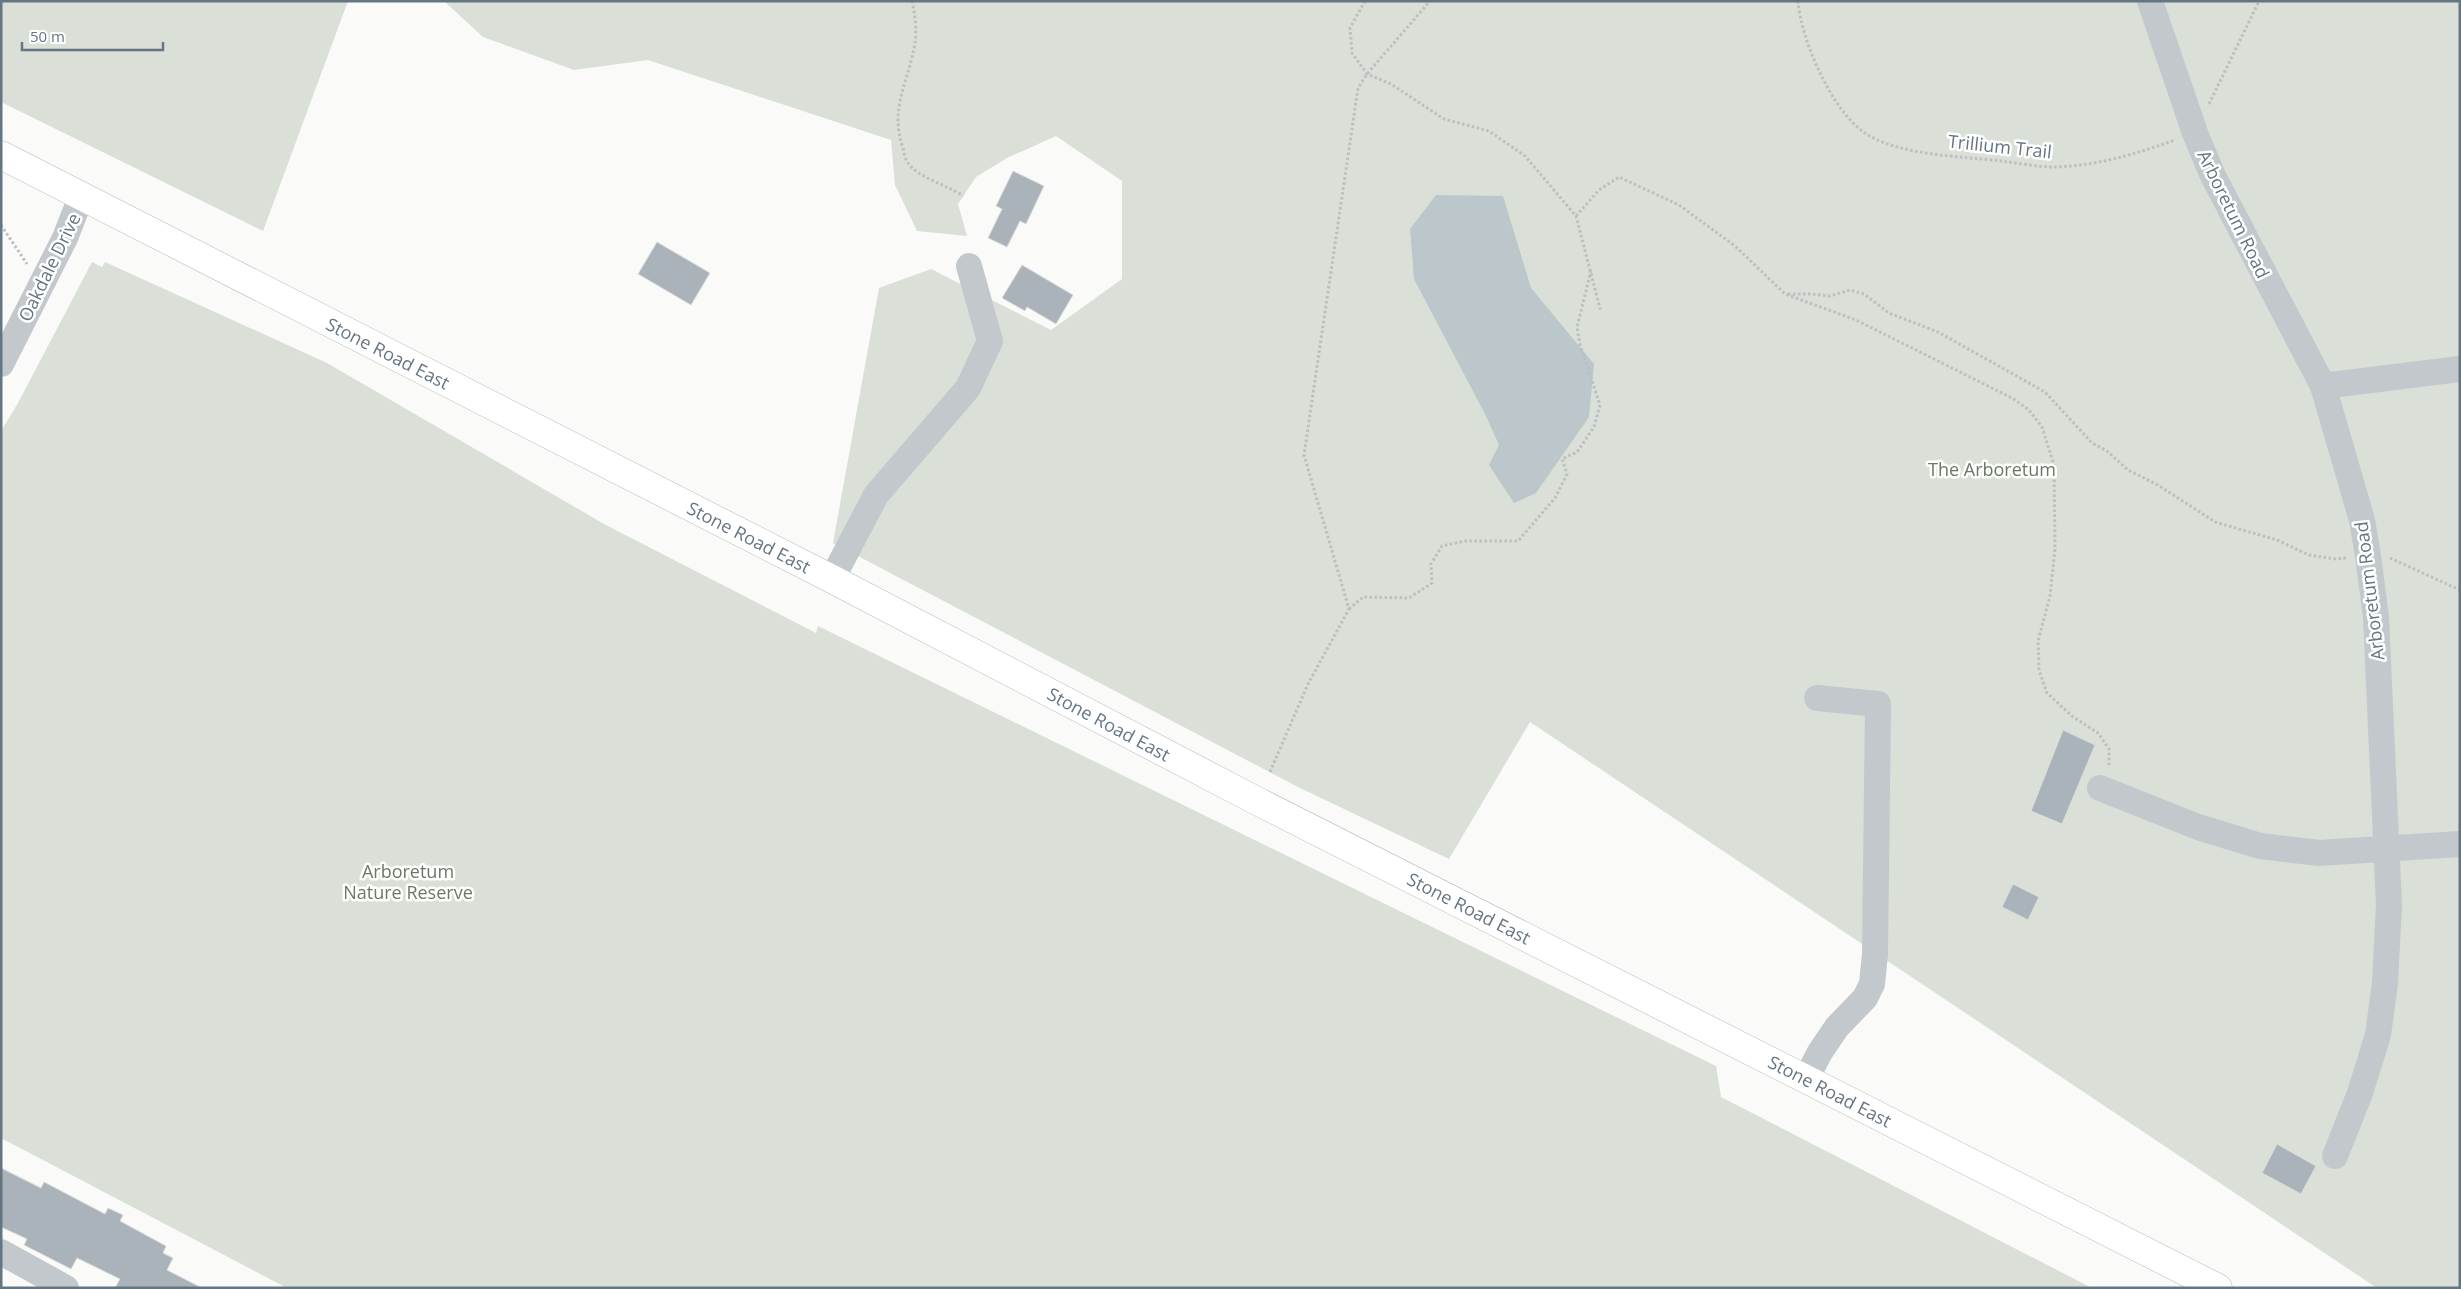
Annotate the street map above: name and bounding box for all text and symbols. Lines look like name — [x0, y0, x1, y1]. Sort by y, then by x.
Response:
scale bar — [22, 20, 164, 52]
text: 50 m — [30, 26, 65, 46]
street label: Trillium Trail — [1947, 129, 2053, 163]
street label: Arboretum Road — [2193, 146, 2275, 282]
street label: Oakdale Drive — [12, 209, 86, 325]
street label: Stone Road East — [322, 312, 454, 394]
park label: The Arboretum — [1928, 457, 2056, 481]
street label: Stone Road East — [683, 496, 815, 578]
street label: Arboretum Road — [2349, 520, 2389, 662]
street label: Stone Road East — [1044, 682, 1174, 766]
park label: Arboretum Nature Reserve — [343, 859, 473, 904]
street label: Stone Road East — [1403, 867, 1535, 949]
street label: Stone Road East — [1764, 1050, 1896, 1132]

